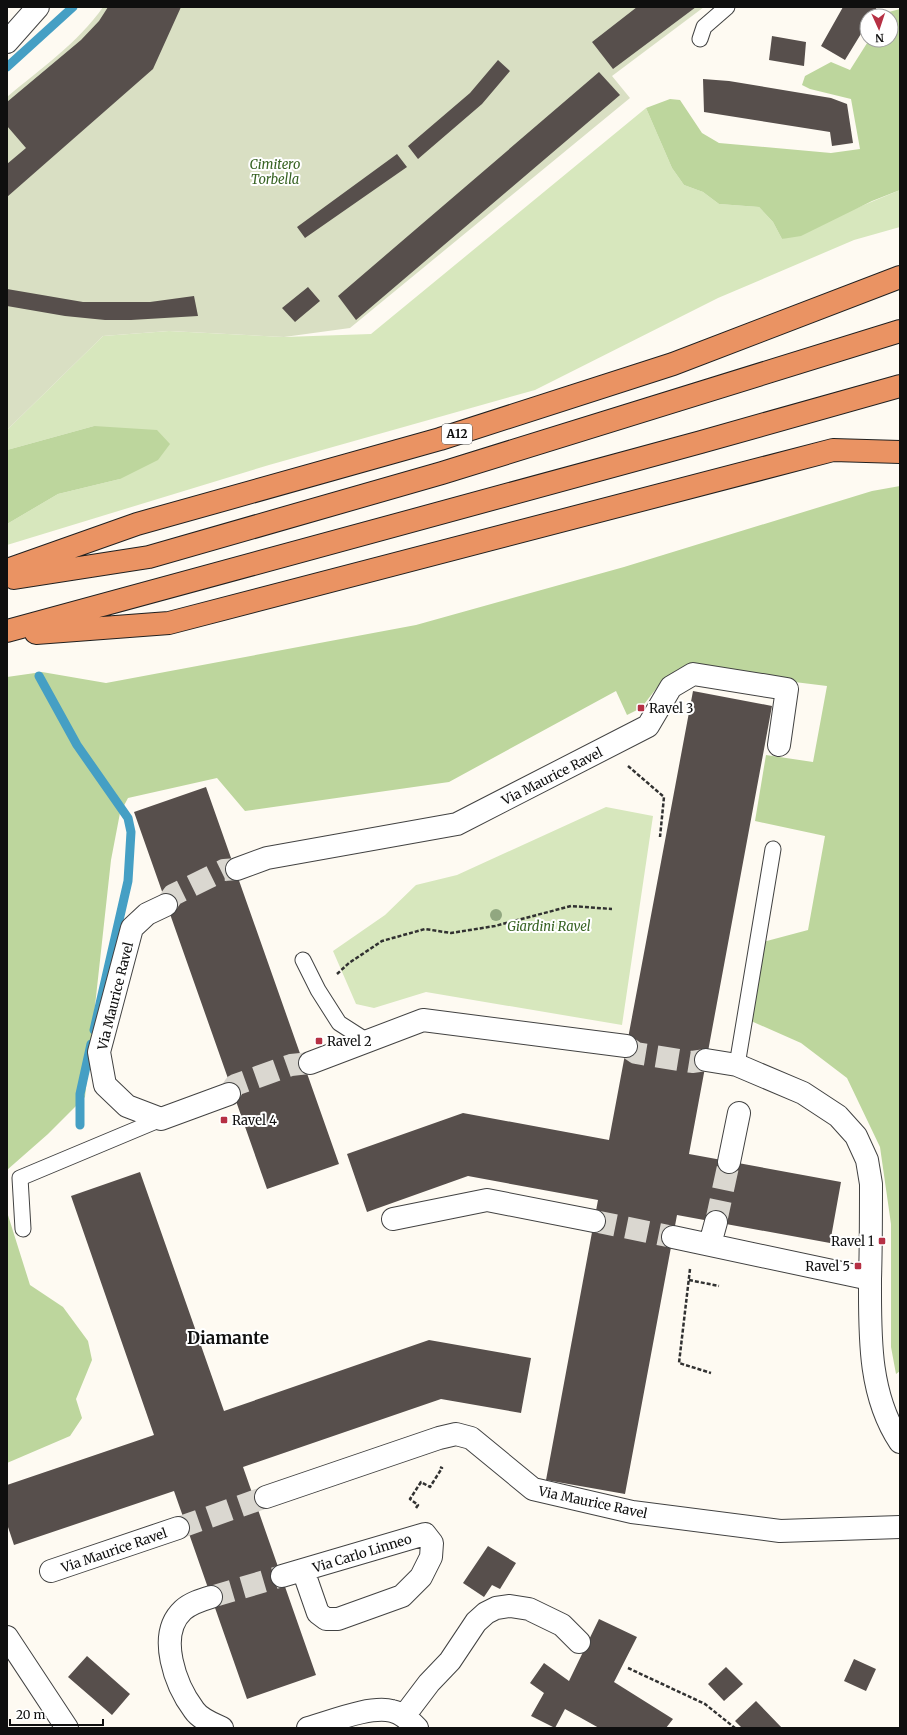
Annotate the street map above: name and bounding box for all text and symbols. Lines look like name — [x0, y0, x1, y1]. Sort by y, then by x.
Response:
north arrow — [859, 8, 899, 48]
text: N — [875, 31, 884, 45]
park label: Cimitero Torbella — [250, 156, 300, 188]
road number: A12 — [442, 424, 472, 444]
place label: Ravel 3 — [649, 700, 694, 717]
marker: Ravel 3 — [636, 703, 646, 713]
street label: Via Maurice Ravel — [498, 744, 605, 810]
park label: Giardini Ravel — [507, 918, 591, 935]
street label: Via Maurice Ravel — [94, 940, 137, 1053]
place label: Ravel 2 — [327, 1033, 372, 1050]
marker: Ravel 2 — [314, 1036, 324, 1046]
place label: Ravel 4 — [232, 1112, 277, 1129]
marker: Ravel 4 — [219, 1115, 229, 1125]
place label: Ravel 1 — [831, 1233, 874, 1250]
marker: Ravel 1 — [877, 1236, 887, 1246]
place label: Ravel 5 — [805, 1258, 850, 1275]
marker: Ravel 5 — [853, 1261, 863, 1271]
district label: Diamante — [187, 1327, 269, 1349]
street label: Via Maurice Ravel — [536, 1482, 649, 1522]
street label: Via Maurice Ravel — [58, 1524, 169, 1577]
street label: Via Carlo Linneo — [310, 1530, 414, 1577]
scale bar — [10, 1701, 103, 1727]
text: 20 m — [16, 1707, 45, 1722]

